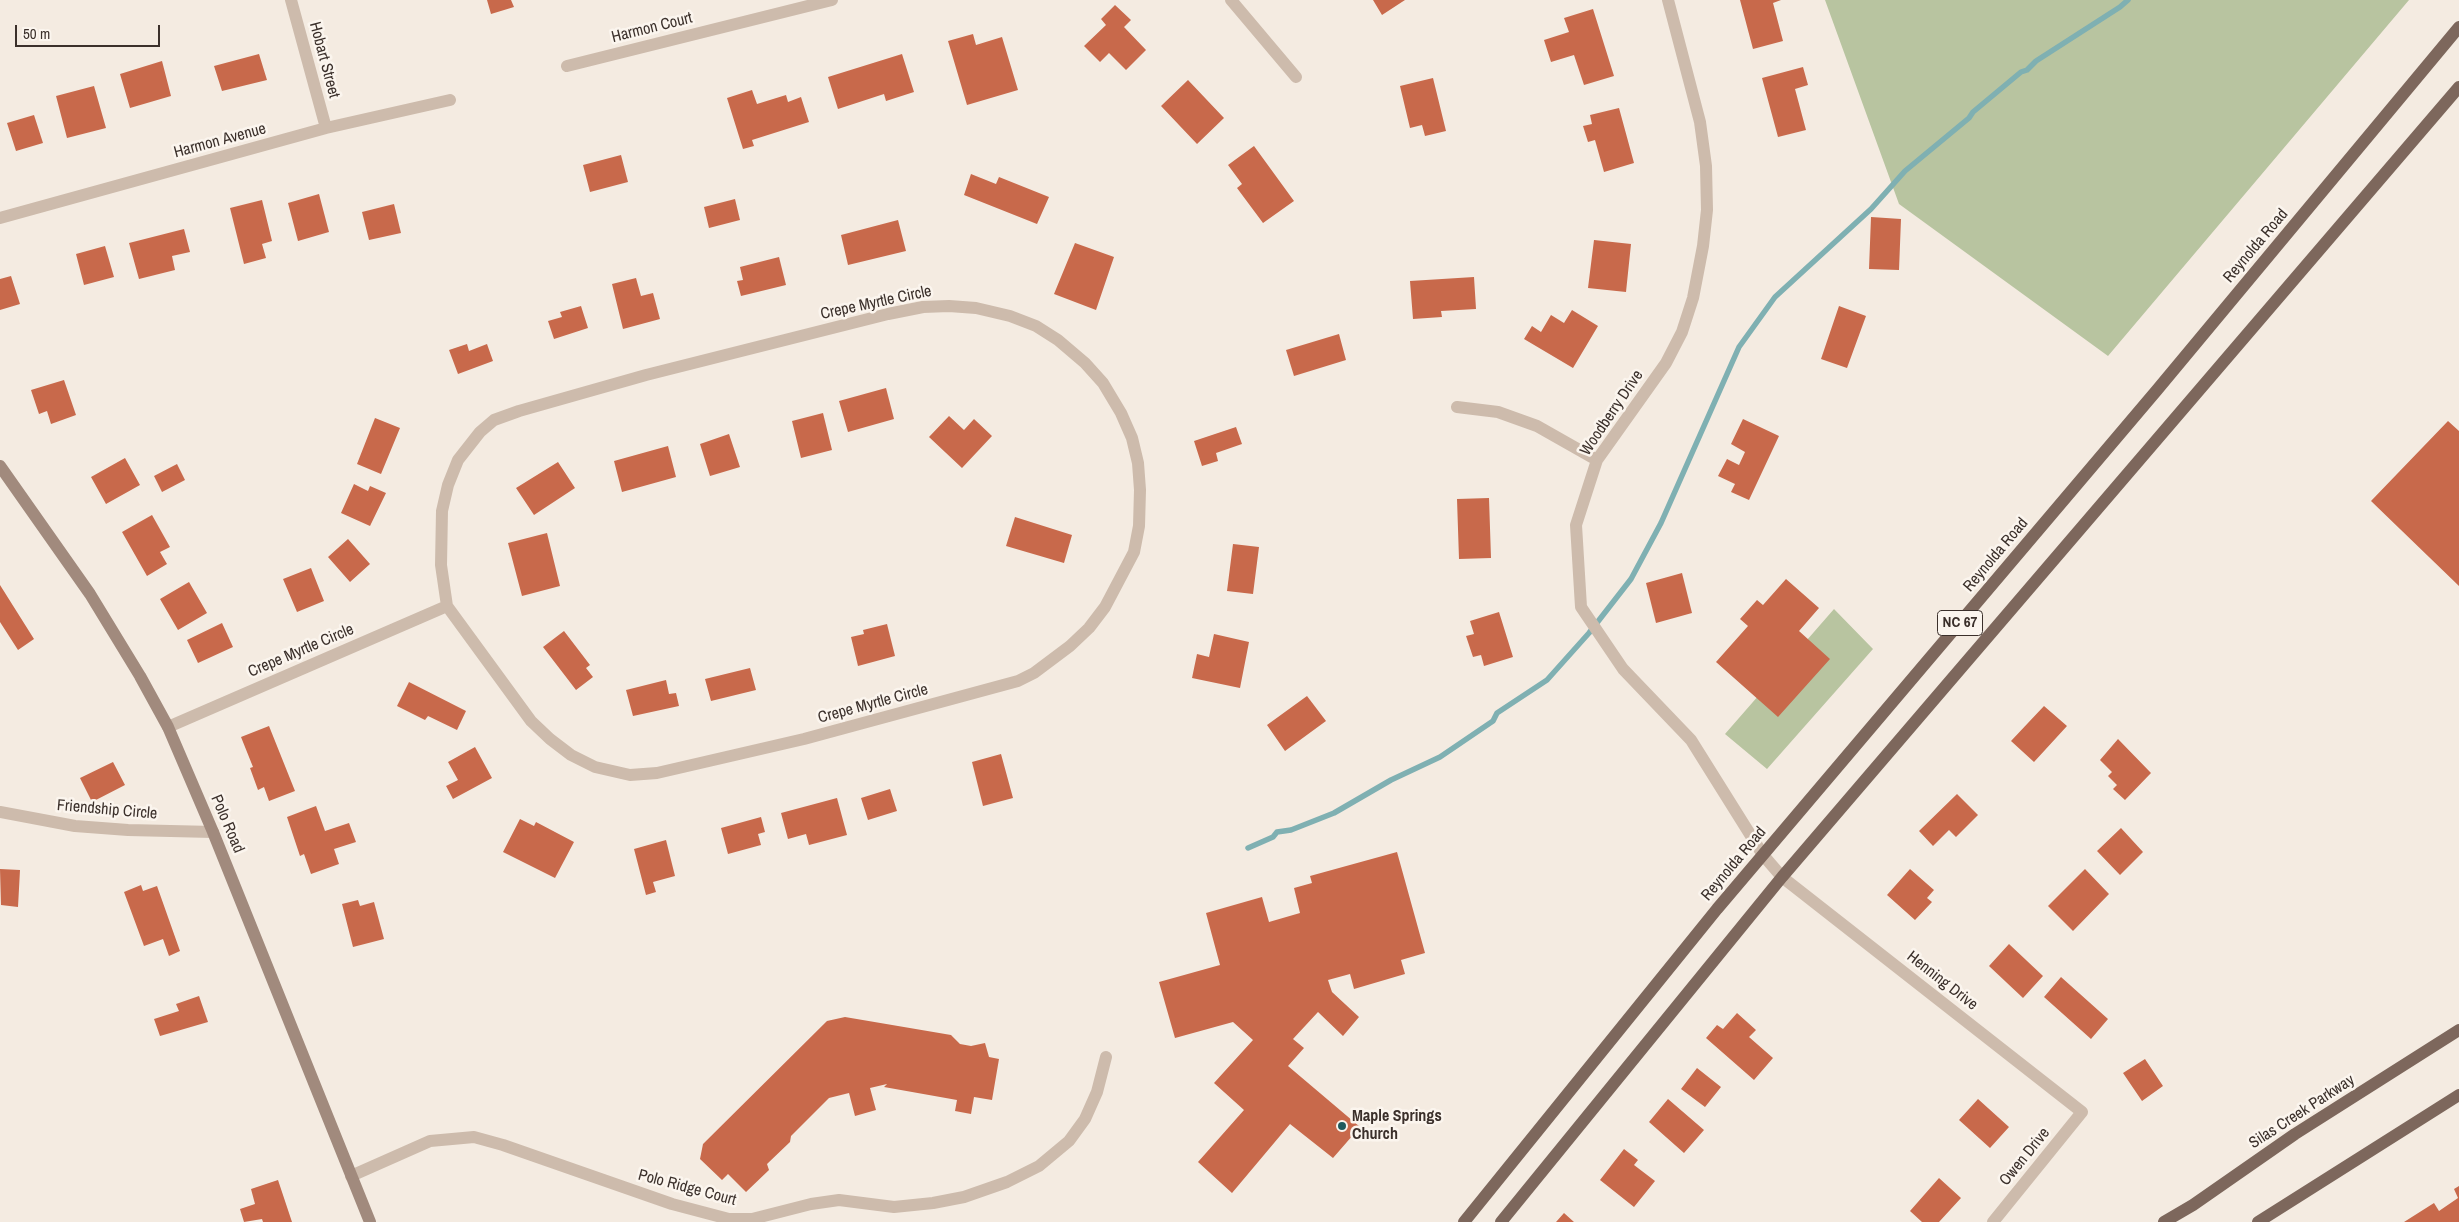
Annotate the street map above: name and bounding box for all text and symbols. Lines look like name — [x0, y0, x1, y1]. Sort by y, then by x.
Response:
street label: Harmon Court — [610, 9, 694, 47]
scale bar — [18, 15, 162, 47]
street label: Hobart Street — [305, 20, 343, 100]
text: 50 m — [23, 23, 50, 44]
street label: Harmon Avenue — [172, 119, 268, 163]
street label: Reynolda Road — [2220, 205, 2292, 287]
street label: Crepe Myrtle Circle — [819, 282, 933, 324]
street label: Woodberry Drive — [1576, 367, 1648, 459]
street label: Reynolda Road — [1960, 514, 2032, 596]
road number: NC 67 — [1938, 610, 1982, 636]
street label: Crepe Myrtle Circle — [245, 620, 357, 682]
street label: Crepe Myrtle Circle — [816, 680, 930, 728]
street label: Polo Road — [206, 792, 248, 856]
street label: Friendship Circle — [56, 796, 158, 824]
street label: Reynolda Road — [1698, 823, 1770, 905]
street label: Henning Drive — [1903, 947, 1981, 1015]
street label: Silas Creek Parkway — [2246, 1071, 2358, 1153]
place label: Maple Springs Church — [1352, 1107, 1442, 1145]
marker: Maple Springs Church — [1336, 1120, 1348, 1132]
street label: Owen Drive — [1996, 1124, 2054, 1190]
street label: Polo Ridge Court — [636, 1166, 738, 1210]

